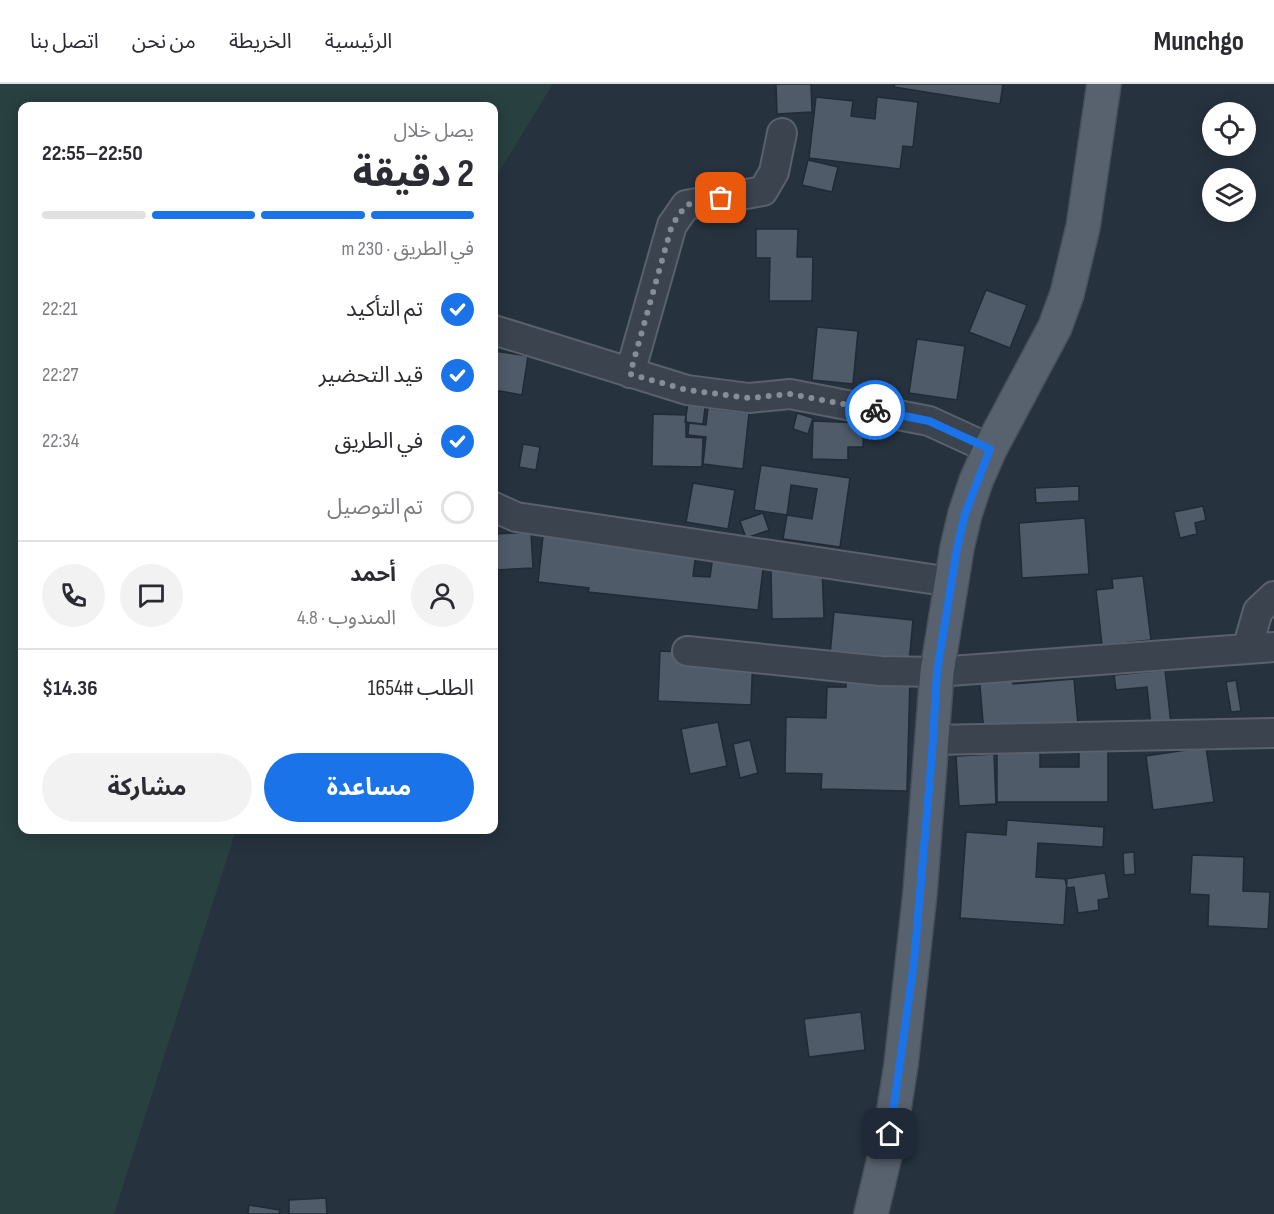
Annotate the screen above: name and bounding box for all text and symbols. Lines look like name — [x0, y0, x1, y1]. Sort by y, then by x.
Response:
text: Munchgo — [1154, 25, 1244, 58]
text: اتصل بنا — [30, 29, 99, 54]
text: من نحن — [132, 29, 196, 54]
text: الخريطة — [229, 29, 292, 54]
text: الرئيسية — [325, 29, 392, 54]
map controls — [1202, 102, 1256, 222]
button: locate — [1202, 102, 1256, 156]
text: يصل خلال — [394, 119, 474, 143]
text: 22:50–22:55 — [42, 140, 143, 167]
text: 2 دقيقة — [353, 151, 474, 198]
button: layers — [1202, 168, 1256, 222]
pin — [695, 172, 746, 223]
icon: bag — [704, 181, 737, 214]
text: في الطريق · 230 m — [342, 237, 474, 261]
icon: check — [441, 293, 474, 326]
text: تم التأكيد — [346, 296, 423, 323]
text: 22:21 — [42, 297, 78, 321]
icon: check — [441, 359, 474, 392]
text: قيد التحضير — [319, 362, 423, 389]
text: 22:27 — [42, 363, 79, 387]
courier — [845, 380, 905, 440]
icon: bike — [859, 394, 892, 427]
icon: check — [441, 425, 474, 458]
text: في الطريق — [334, 428, 423, 455]
text: 22:34 — [42, 429, 79, 453]
text: تم التوصيل — [327, 494, 423, 521]
text: أحمد — [350, 561, 396, 588]
button: phone — [42, 564, 105, 627]
button: chat — [120, 564, 183, 627]
button: person — [411, 564, 474, 627]
text: المندوب · 4.8 — [297, 606, 396, 630]
text: $14.36 — [42, 675, 98, 702]
text: الطلب #1654 — [368, 675, 474, 702]
button: مشاركة — [42, 753, 252, 822]
button: مساعدة — [264, 753, 474, 822]
pin — [864, 1108, 915, 1159]
icon: home — [873, 1117, 906, 1150]

